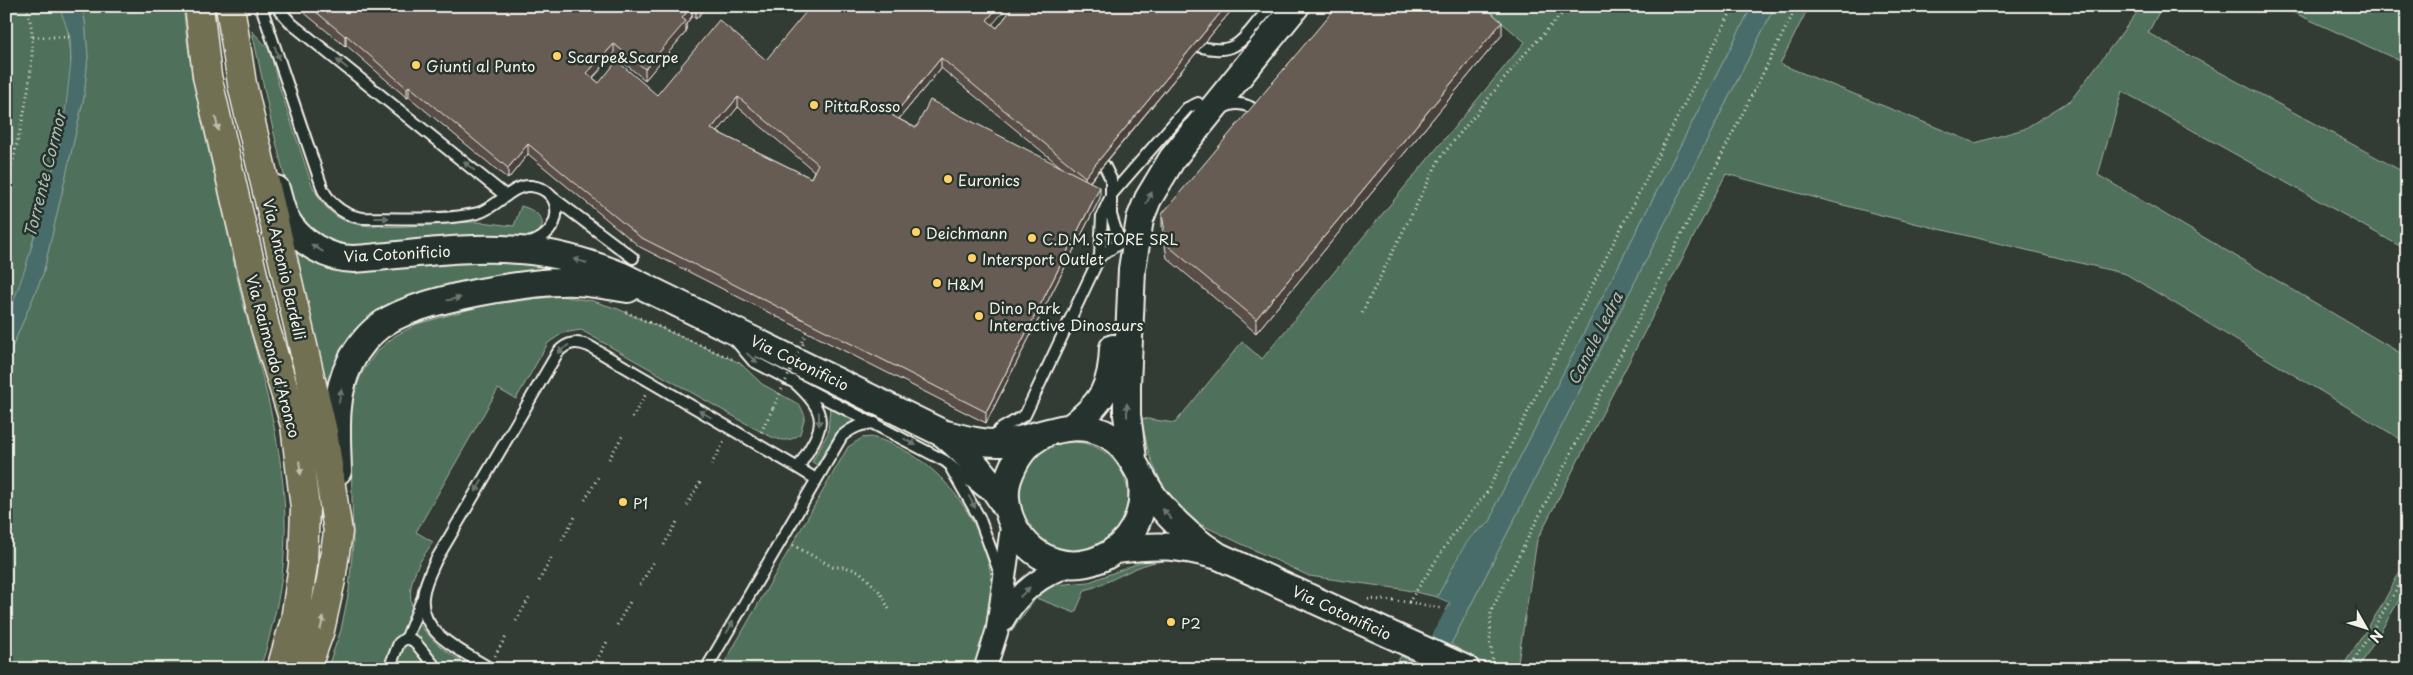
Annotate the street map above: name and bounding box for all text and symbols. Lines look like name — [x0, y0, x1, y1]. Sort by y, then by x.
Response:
one-way arrow — [273, 45, 281, 60]
place label: Scarpe&Scarpe — [567, 45, 679, 68]
marker: Scarpe&Scarpe — [551, 50, 563, 62]
place label: Giunti al Punto — [426, 54, 535, 77]
one-way arrow — [336, 58, 349, 69]
marker: Giunti al Punto — [410, 59, 422, 71]
place label: PittaRosso — [824, 94, 900, 117]
marker: PittaRosso — [808, 99, 820, 111]
water label: Torrente Cormor — [17, 106, 72, 240]
one-way arrow — [213, 116, 221, 131]
one-way arrow — [462, 160, 475, 171]
place label: Euronics — [958, 168, 1020, 191]
marker: Euronics — [942, 173, 954, 185]
one-way arrow — [1145, 191, 1153, 205]
street label: Via Antonio Bardelli — [258, 196, 312, 342]
one-way arrow — [374, 214, 390, 222]
place label: Deichmann — [926, 221, 1008, 244]
marker: Deichmann — [910, 226, 922, 238]
place label: C.D.M. STORE SRL — [1042, 227, 1179, 250]
marker: C.D.M. STORE SRL — [1026, 232, 1038, 244]
street label: Via Cotonificio — [343, 239, 451, 267]
one-way arrow — [310, 243, 323, 252]
place label: Intersport Outlet — [982, 247, 1104, 270]
marker: Intersport Outlet — [966, 252, 978, 264]
one-way arrow — [573, 256, 588, 264]
street label: Via Raimondo d'Aronco — [241, 272, 307, 440]
place label: H&M — [947, 272, 984, 295]
marker: H&M — [931, 277, 943, 289]
water label: Canale Ledra — [1560, 287, 1628, 389]
one-way arrow — [447, 294, 463, 302]
place label: Dino Park Interactive Dinosaurs — [989, 296, 1143, 336]
marker: Dino Park Interactive Dinosaurs — [973, 310, 985, 322]
street label: Via Cotonificio — [747, 328, 853, 396]
one-way arrow — [557, 343, 570, 354]
one-way arrow — [746, 353, 759, 364]
one-way arrow — [336, 387, 344, 403]
one-way arrow — [1123, 402, 1131, 418]
one-way arrow — [698, 409, 711, 418]
one-way arrow — [815, 412, 823, 428]
one-way arrow — [903, 438, 917, 446]
one-way arrow — [296, 461, 304, 477]
one-way arrow — [474, 480, 483, 493]
place label: P1 — [633, 491, 648, 514]
one-way arrow — [968, 495, 976, 509]
marker: P1 — [617, 496, 629, 508]
one-way arrow — [1162, 507, 1173, 520]
street label: Via Cotonificio — [1289, 579, 1395, 645]
one-way arrow — [1018, 586, 1030, 598]
north arrow — [2340, 602, 2390, 652]
place label: P2 — [1181, 611, 1201, 634]
one-way arrow — [318, 615, 326, 630]
marker: P2 — [1165, 616, 1177, 628]
one-way arrow — [726, 619, 734, 634]
text: N — [2365, 626, 2388, 647]

